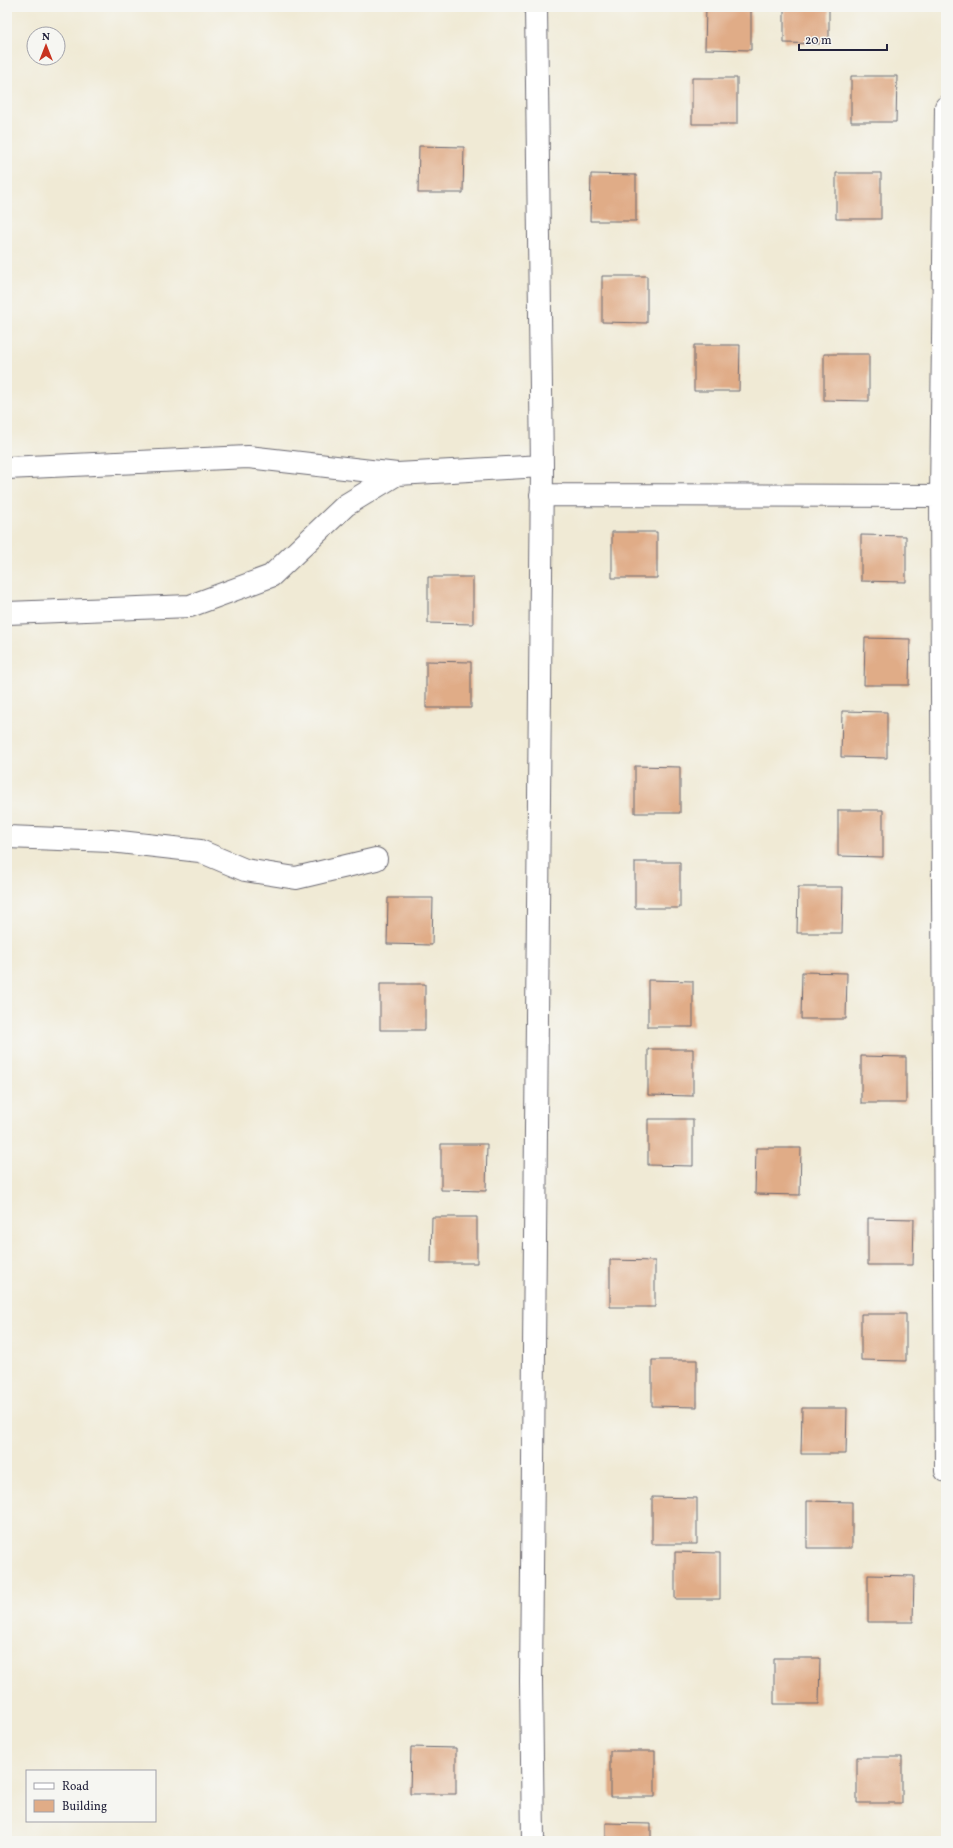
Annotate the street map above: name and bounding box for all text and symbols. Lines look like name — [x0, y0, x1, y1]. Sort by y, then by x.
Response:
north arrow — [26, 26, 66, 66]
scale bar — [799, 26, 887, 52]
text: N — [42, 30, 50, 45]
text: 20 m — [805, 33, 832, 49]
legend — [26, 1770, 156, 1822]
text: Road — [62, 1779, 89, 1795]
text: Building — [62, 1799, 107, 1815]

